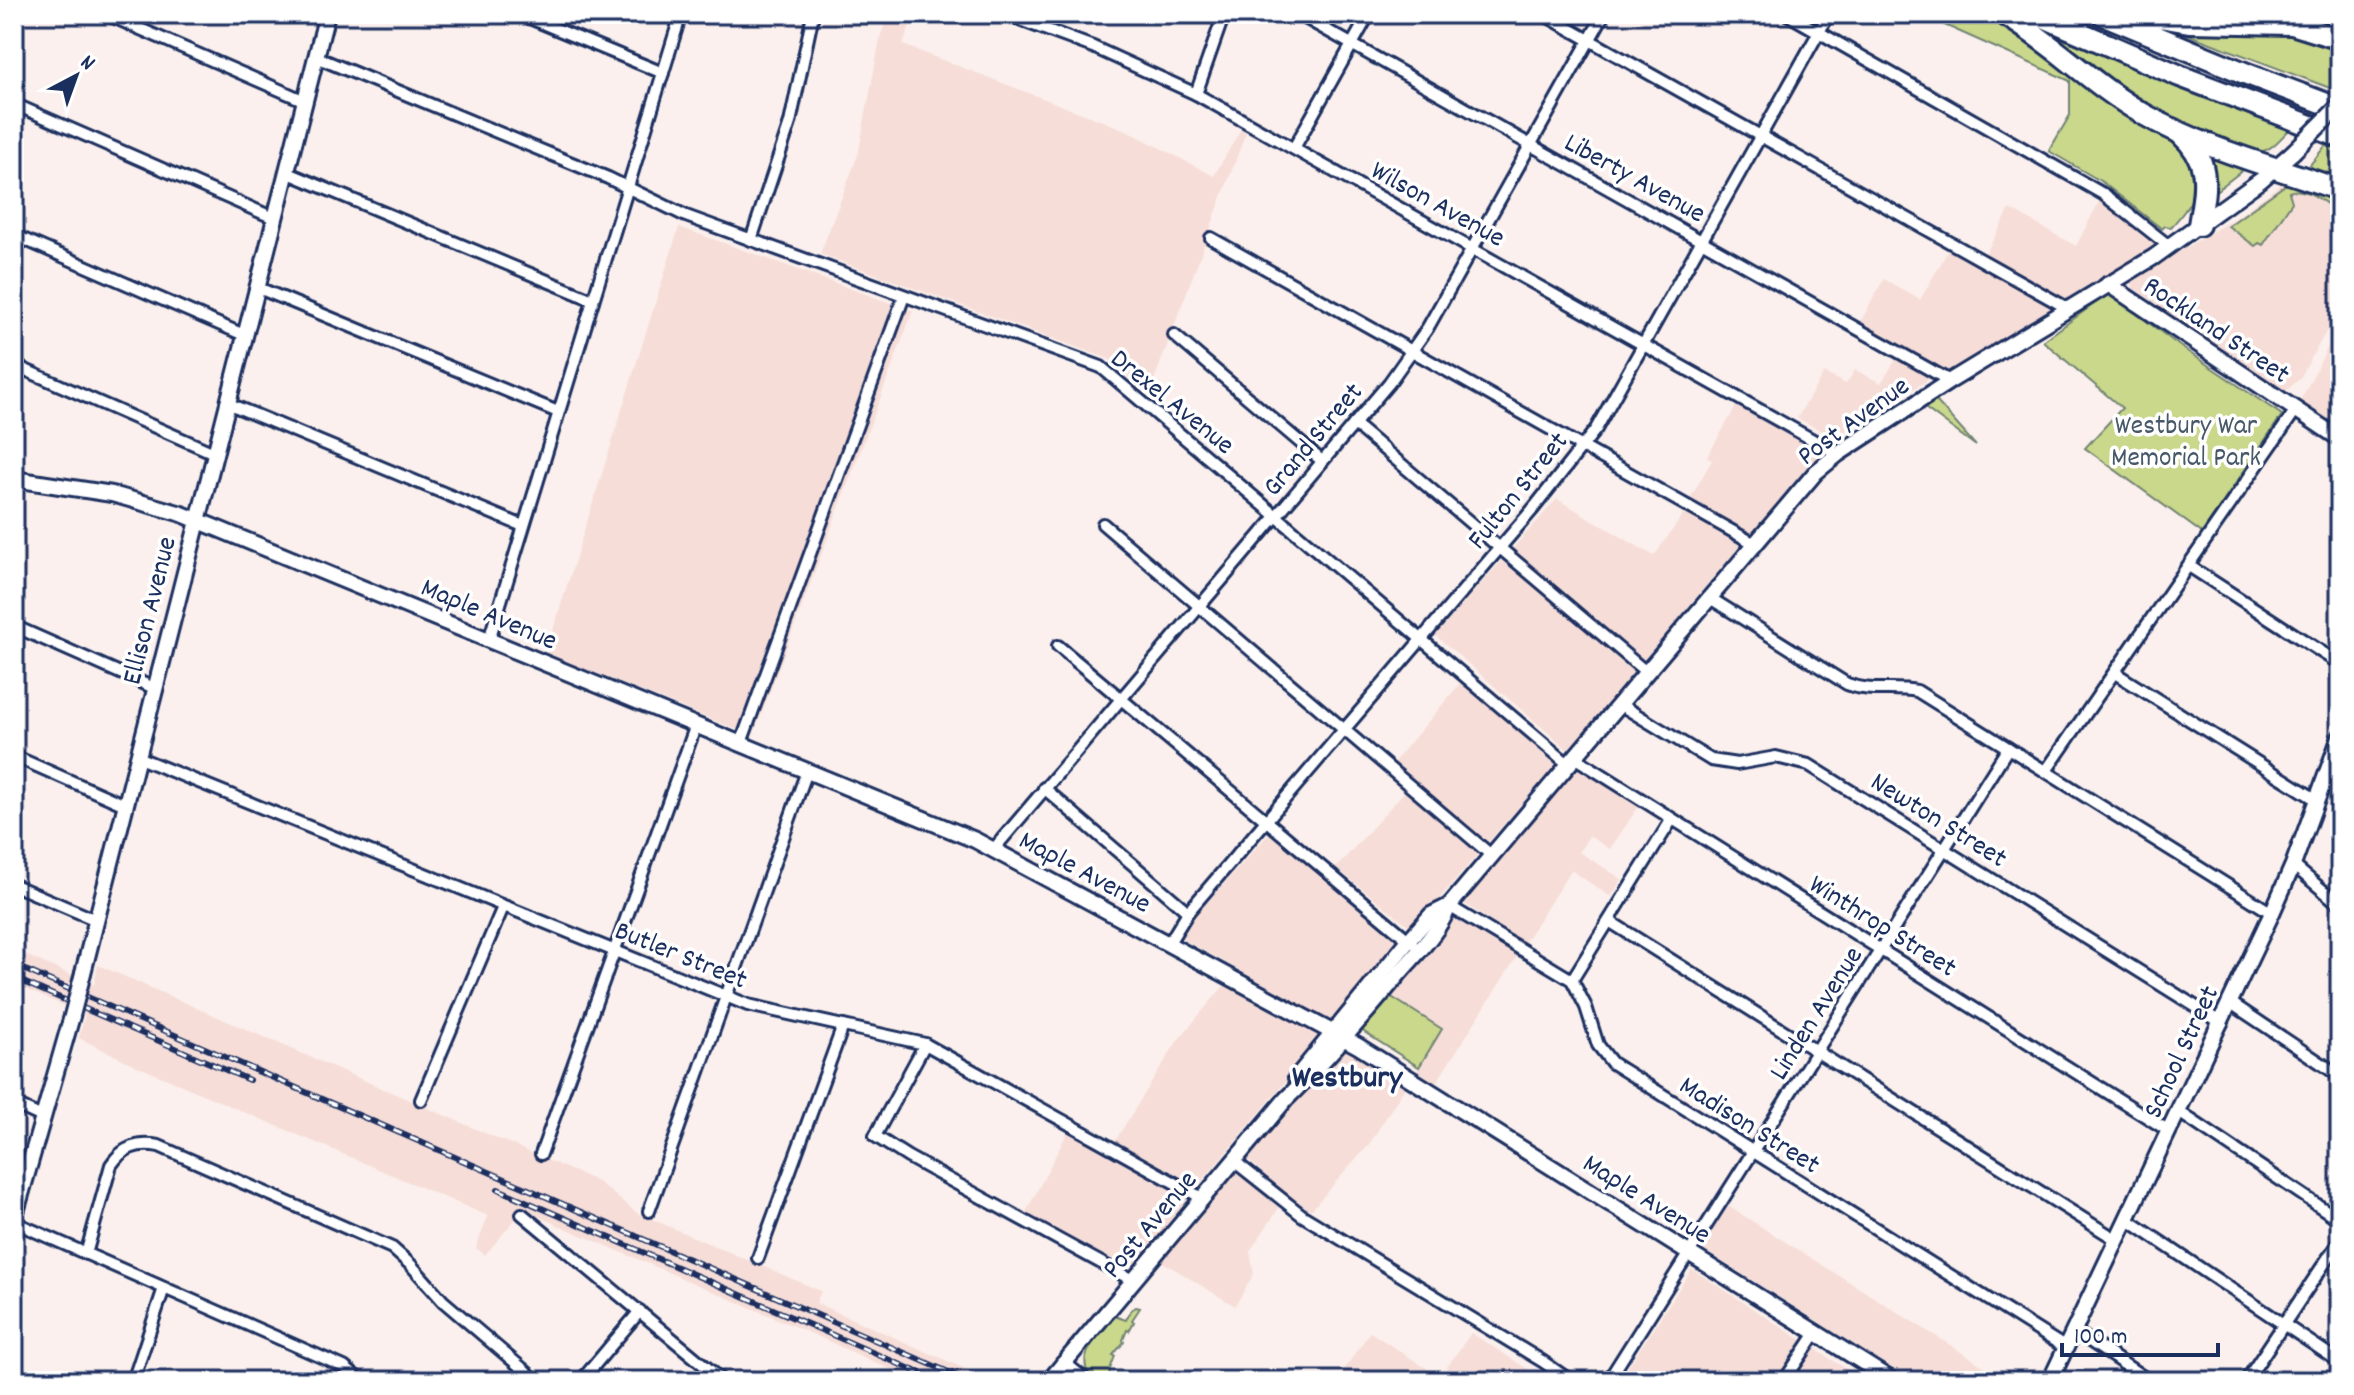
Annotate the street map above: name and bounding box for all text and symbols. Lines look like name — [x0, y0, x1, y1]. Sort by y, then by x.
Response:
north arrow — [36, 36, 116, 116]
text: N — [73, 48, 101, 79]
street label: Liberty Avenue — [1556, 125, 1712, 236]
street label: Wilson Avenue — [1362, 153, 1511, 260]
street label: Rockland Street — [2134, 268, 2297, 396]
street label: Drexel Avenue — [1100, 341, 1242, 466]
street label: Post Avenue — [1790, 369, 1919, 478]
street label: Grand Street — [1255, 375, 1375, 507]
park label: Westbury War Memorial Park — [2111, 408, 2261, 480]
street label: Fulton Street — [1460, 425, 1580, 560]
street label: Ellison Avenue — [114, 533, 190, 689]
street label: Maple Avenue — [414, 570, 562, 663]
street label: Newton Street — [1861, 764, 2013, 880]
street label: Maple Avenue — [1010, 823, 1157, 926]
street label: Winthrop Street — [1800, 867, 1963, 990]
street label: Butler Street — [608, 913, 752, 1002]
street label: Linden Avenue — [1761, 940, 1875, 1089]
street label: School Street — [2135, 980, 2232, 1126]
district label: Westbury — [1292, 1057, 1403, 1103]
street label: Madison Street — [1670, 1068, 1827, 1186]
street label: Maple Avenue — [1574, 1146, 1717, 1256]
street label: Post Avenue — [1095, 1163, 1209, 1289]
scale bar — [2062, 1307, 2218, 1357]
text: 100 m — [2074, 1321, 2127, 1355]

